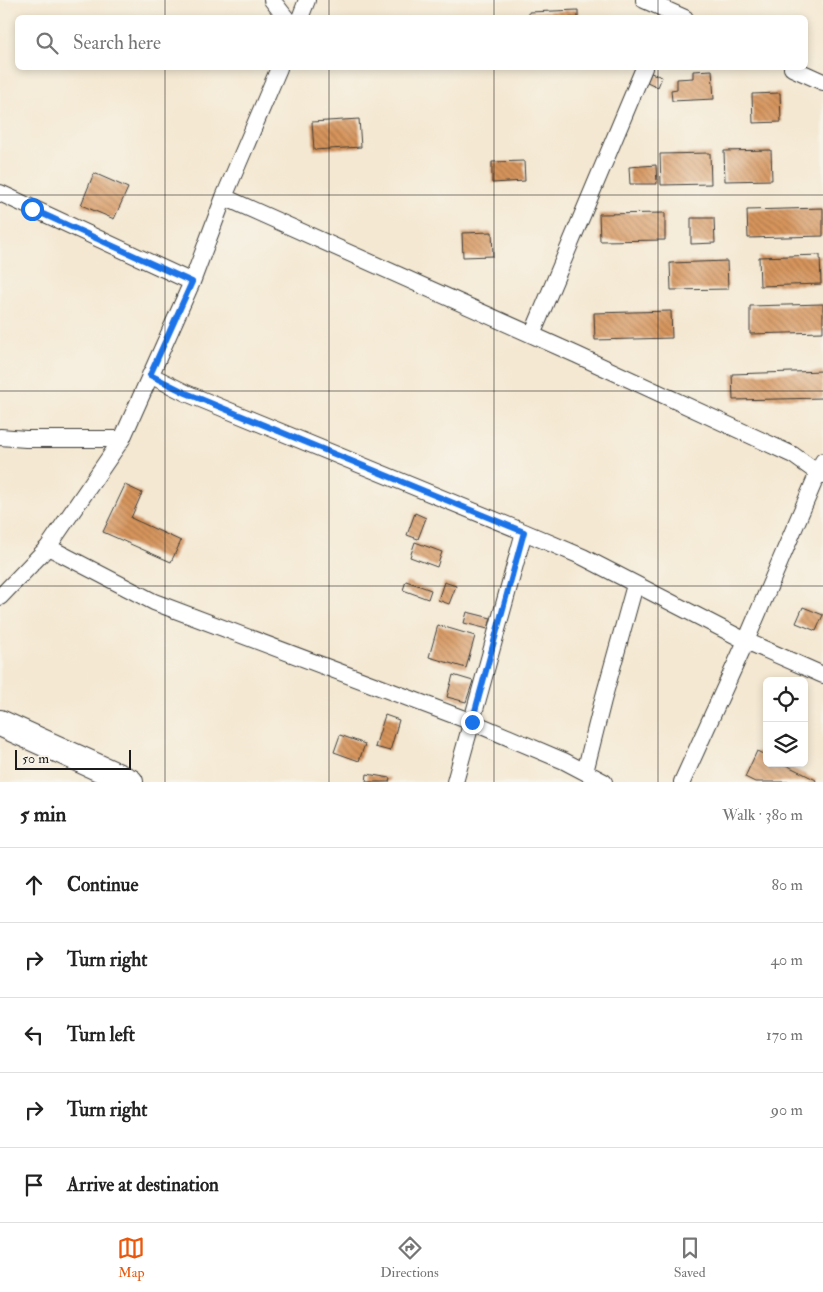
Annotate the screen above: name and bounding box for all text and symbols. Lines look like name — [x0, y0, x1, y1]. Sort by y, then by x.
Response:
search box — [15, 15, 808, 70]
icon: search — [33, 29, 61, 57]
text: Search here — [73, 31, 161, 55]
route start — [21, 198, 44, 221]
map controls — [763, 677, 808, 767]
button: locate — [763, 677, 808, 722]
route end — [461, 711, 484, 734]
button: layers — [763, 722, 808, 767]
scale bar — [15, 747, 131, 770]
text: 50 m — [22, 750, 49, 767]
text: 5 min — [20, 801, 66, 828]
text: Walk · 380 m — [722, 805, 803, 825]
icon: ahead — [20, 871, 48, 899]
text: Continue — [67, 873, 138, 897]
text: 80 m — [772, 875, 803, 895]
icon: right — [20, 946, 48, 974]
text: Turn right — [67, 948, 147, 972]
text: 40 m — [770, 950, 803, 970]
icon: left — [20, 1021, 48, 1049]
text: Turn left — [67, 1023, 135, 1047]
text: 170 m — [766, 1025, 803, 1045]
icon: right — [20, 1096, 48, 1124]
text: Turn right — [67, 1098, 147, 1122]
text: 90 m — [771, 1100, 803, 1120]
icon: arrive — [20, 1171, 48, 1199]
text: Arrive at destination — [67, 1173, 219, 1197]
tab: Map — [117, 1234, 145, 1281]
tab: Directions — [380, 1234, 439, 1281]
tab: Saved — [674, 1234, 706, 1281]

